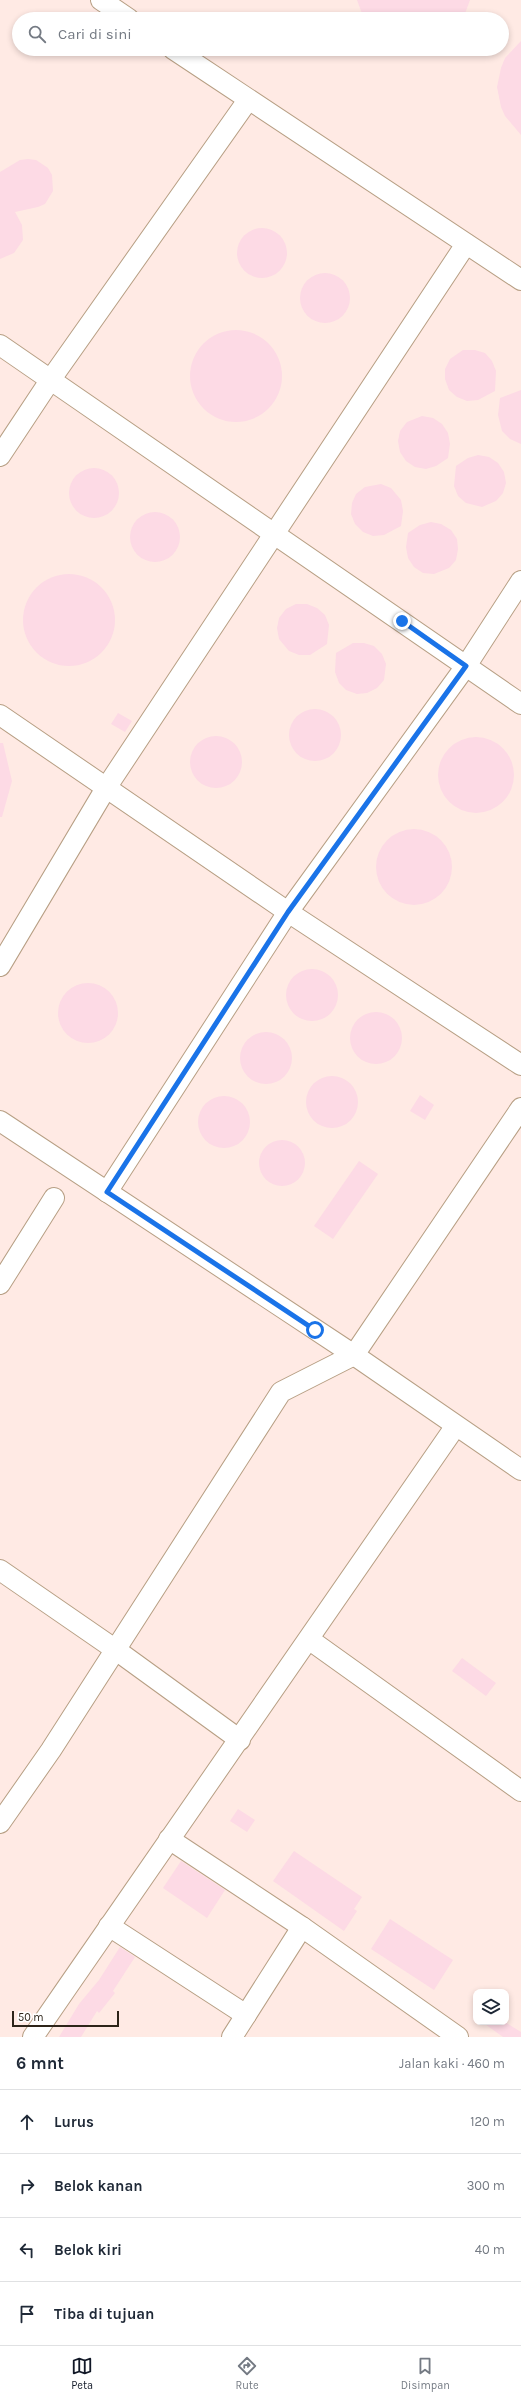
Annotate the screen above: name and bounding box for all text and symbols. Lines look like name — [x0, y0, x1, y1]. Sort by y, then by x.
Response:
search box — [12, 12, 509, 56]
icon: search — [26, 23, 48, 45]
text: Cari di sini — [58, 25, 132, 43]
route end — [393, 612, 411, 630]
route start — [306, 1321, 324, 1339]
map controls — [473, 1989, 509, 2025]
button: layers — [473, 1989, 509, 2025]
scale bar — [12, 2009, 119, 2028]
text: 50 m — [18, 2011, 44, 2024]
text: 6 mnt — [16, 2053, 64, 2073]
text: Jalan kaki · 460 m — [399, 2056, 505, 2071]
icon: ahead — [16, 2111, 38, 2133]
text: Lurus — [54, 2113, 94, 2131]
text: 120 m — [470, 2114, 505, 2129]
icon: right — [16, 2175, 38, 2197]
text: Belok kanan — [54, 2177, 143, 2195]
text: 300 m — [467, 2178, 505, 2193]
icon: left — [16, 2239, 38, 2261]
text: Belok kiri — [54, 2241, 122, 2259]
text: 40 m — [475, 2242, 505, 2257]
icon: arrive — [16, 2303, 38, 2325]
text: Tiba di tujuan — [54, 2305, 154, 2323]
tab: Peta — [71, 2355, 93, 2392]
tab: Rute — [235, 2355, 259, 2392]
tab: Disimpan — [401, 2355, 450, 2392]

